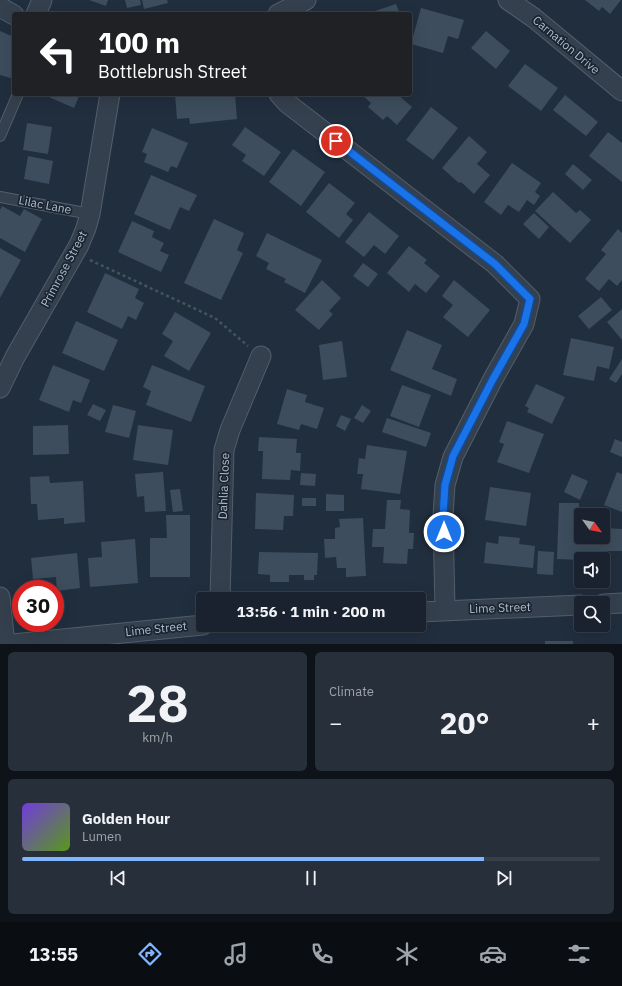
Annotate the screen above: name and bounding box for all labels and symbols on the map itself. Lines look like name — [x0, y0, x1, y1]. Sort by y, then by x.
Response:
street label: Carnation Drive — [530, 12, 603, 77]
pin — [319, 124, 353, 158]
street label: Lilac Lane — [17, 192, 73, 217]
street label: Primrose Street — [37, 228, 90, 309]
street label: Dahlia Close — [215, 452, 232, 520]
north arrow — [574, 508, 610, 544]
position arrow — [423, 511, 465, 553]
speed limit sign: 30 — [12, 580, 64, 632]
street label: Lime Street — [469, 599, 531, 616]
street label: Lime Street — [124, 618, 187, 639]

